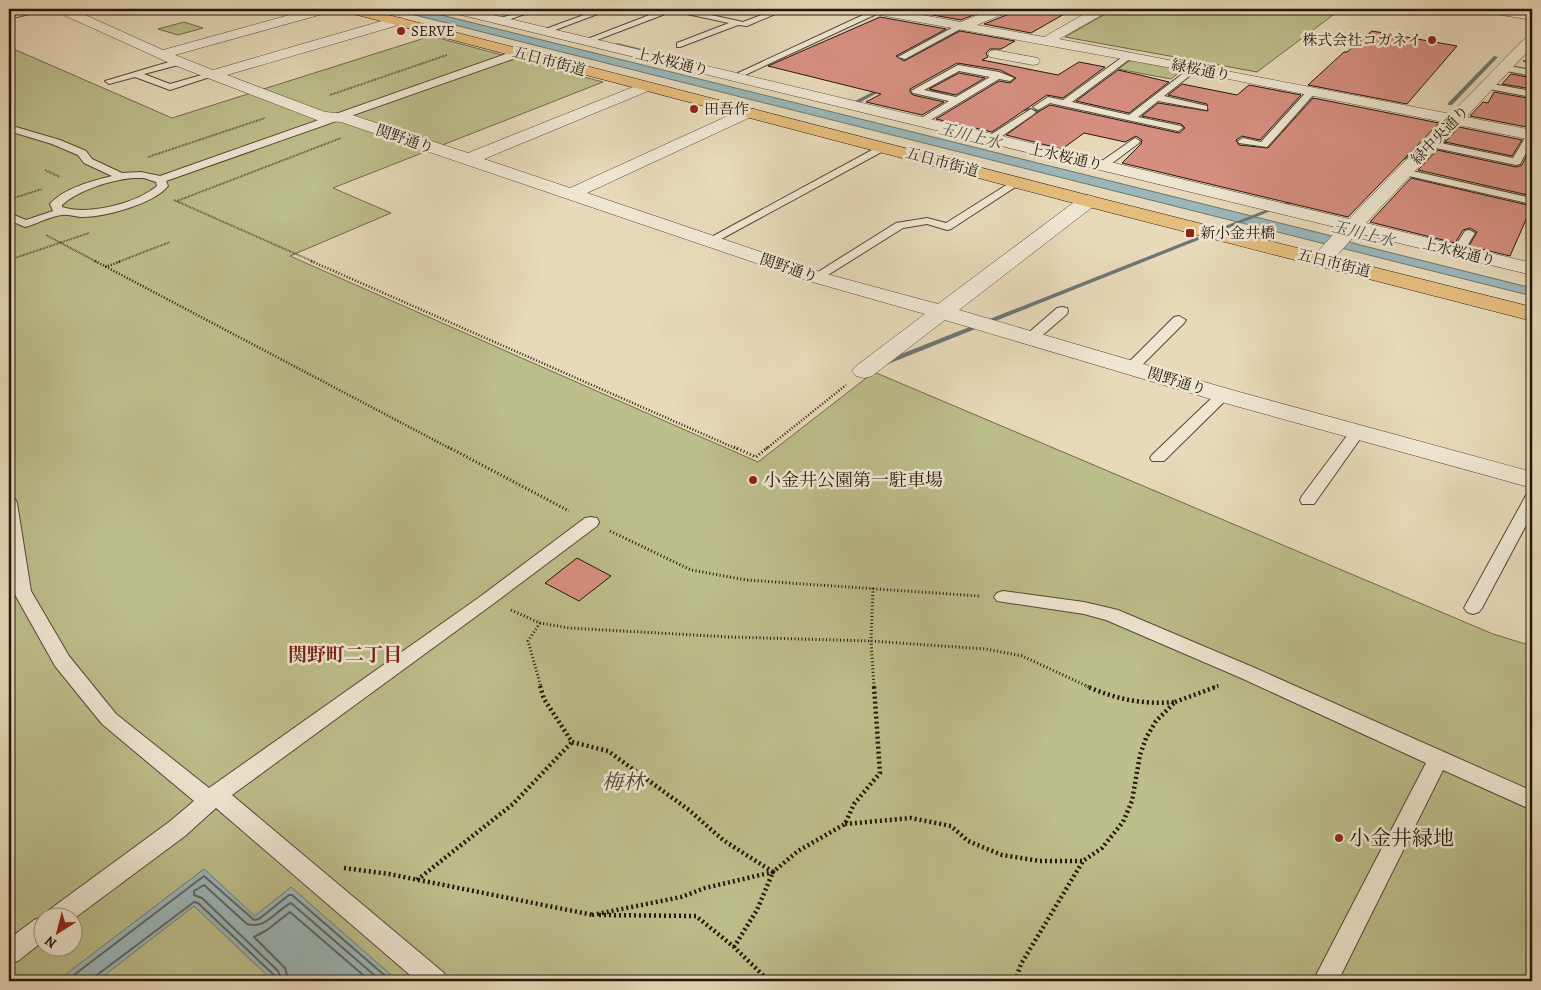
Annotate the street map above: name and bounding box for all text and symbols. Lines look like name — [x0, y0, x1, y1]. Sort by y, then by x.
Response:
place label: SERVE — [411, 21, 455, 41]
marker: SERVE — [395, 25, 407, 37]
place label: 株式会社コガネイ — [1302, 30, 1422, 50]
marker: 株式会社コガネイ — [1426, 34, 1438, 46]
street label: 五日市街道 — [510, 42, 588, 80]
street label: 上水桜通り — [633, 43, 711, 81]
street label: 緑桜通り — [1170, 54, 1232, 86]
place label: 田吾作 — [704, 99, 749, 119]
street label: 緑中央通り — [1407, 101, 1473, 169]
marker: 田吾作 — [688, 103, 700, 115]
water label: 玉川上水 — [936, 118, 1006, 155]
street label: 関野通り — [373, 120, 437, 158]
street label: 上水桜通り — [1027, 139, 1105, 175]
street label: 五日市街道 — [903, 143, 981, 181]
water label: 玉川上水 — [1329, 216, 1399, 253]
place label: 新小金井橋 — [1200, 223, 1275, 243]
marker: 新小金井橋 — [1184, 227, 1196, 239]
street label: 上水桜通り — [1420, 233, 1498, 271]
street label: 五日市街道 — [1295, 244, 1373, 282]
street label: 関野通り — [757, 249, 821, 287]
street label: 関野通り — [1145, 363, 1209, 399]
place label: 小金井公園第一駐車場 — [763, 468, 943, 492]
marker: 小金井公園第一駐車場 — [747, 474, 759, 486]
district label: 関野町二丁目 — [288, 642, 402, 668]
park label: 梅林 — [602, 768, 647, 796]
place label: 小金井緑地 — [1349, 824, 1454, 852]
marker: 小金井緑地 — [1333, 832, 1345, 844]
north arrow — [32, 908, 82, 958]
text: N — [41, 931, 60, 953]

